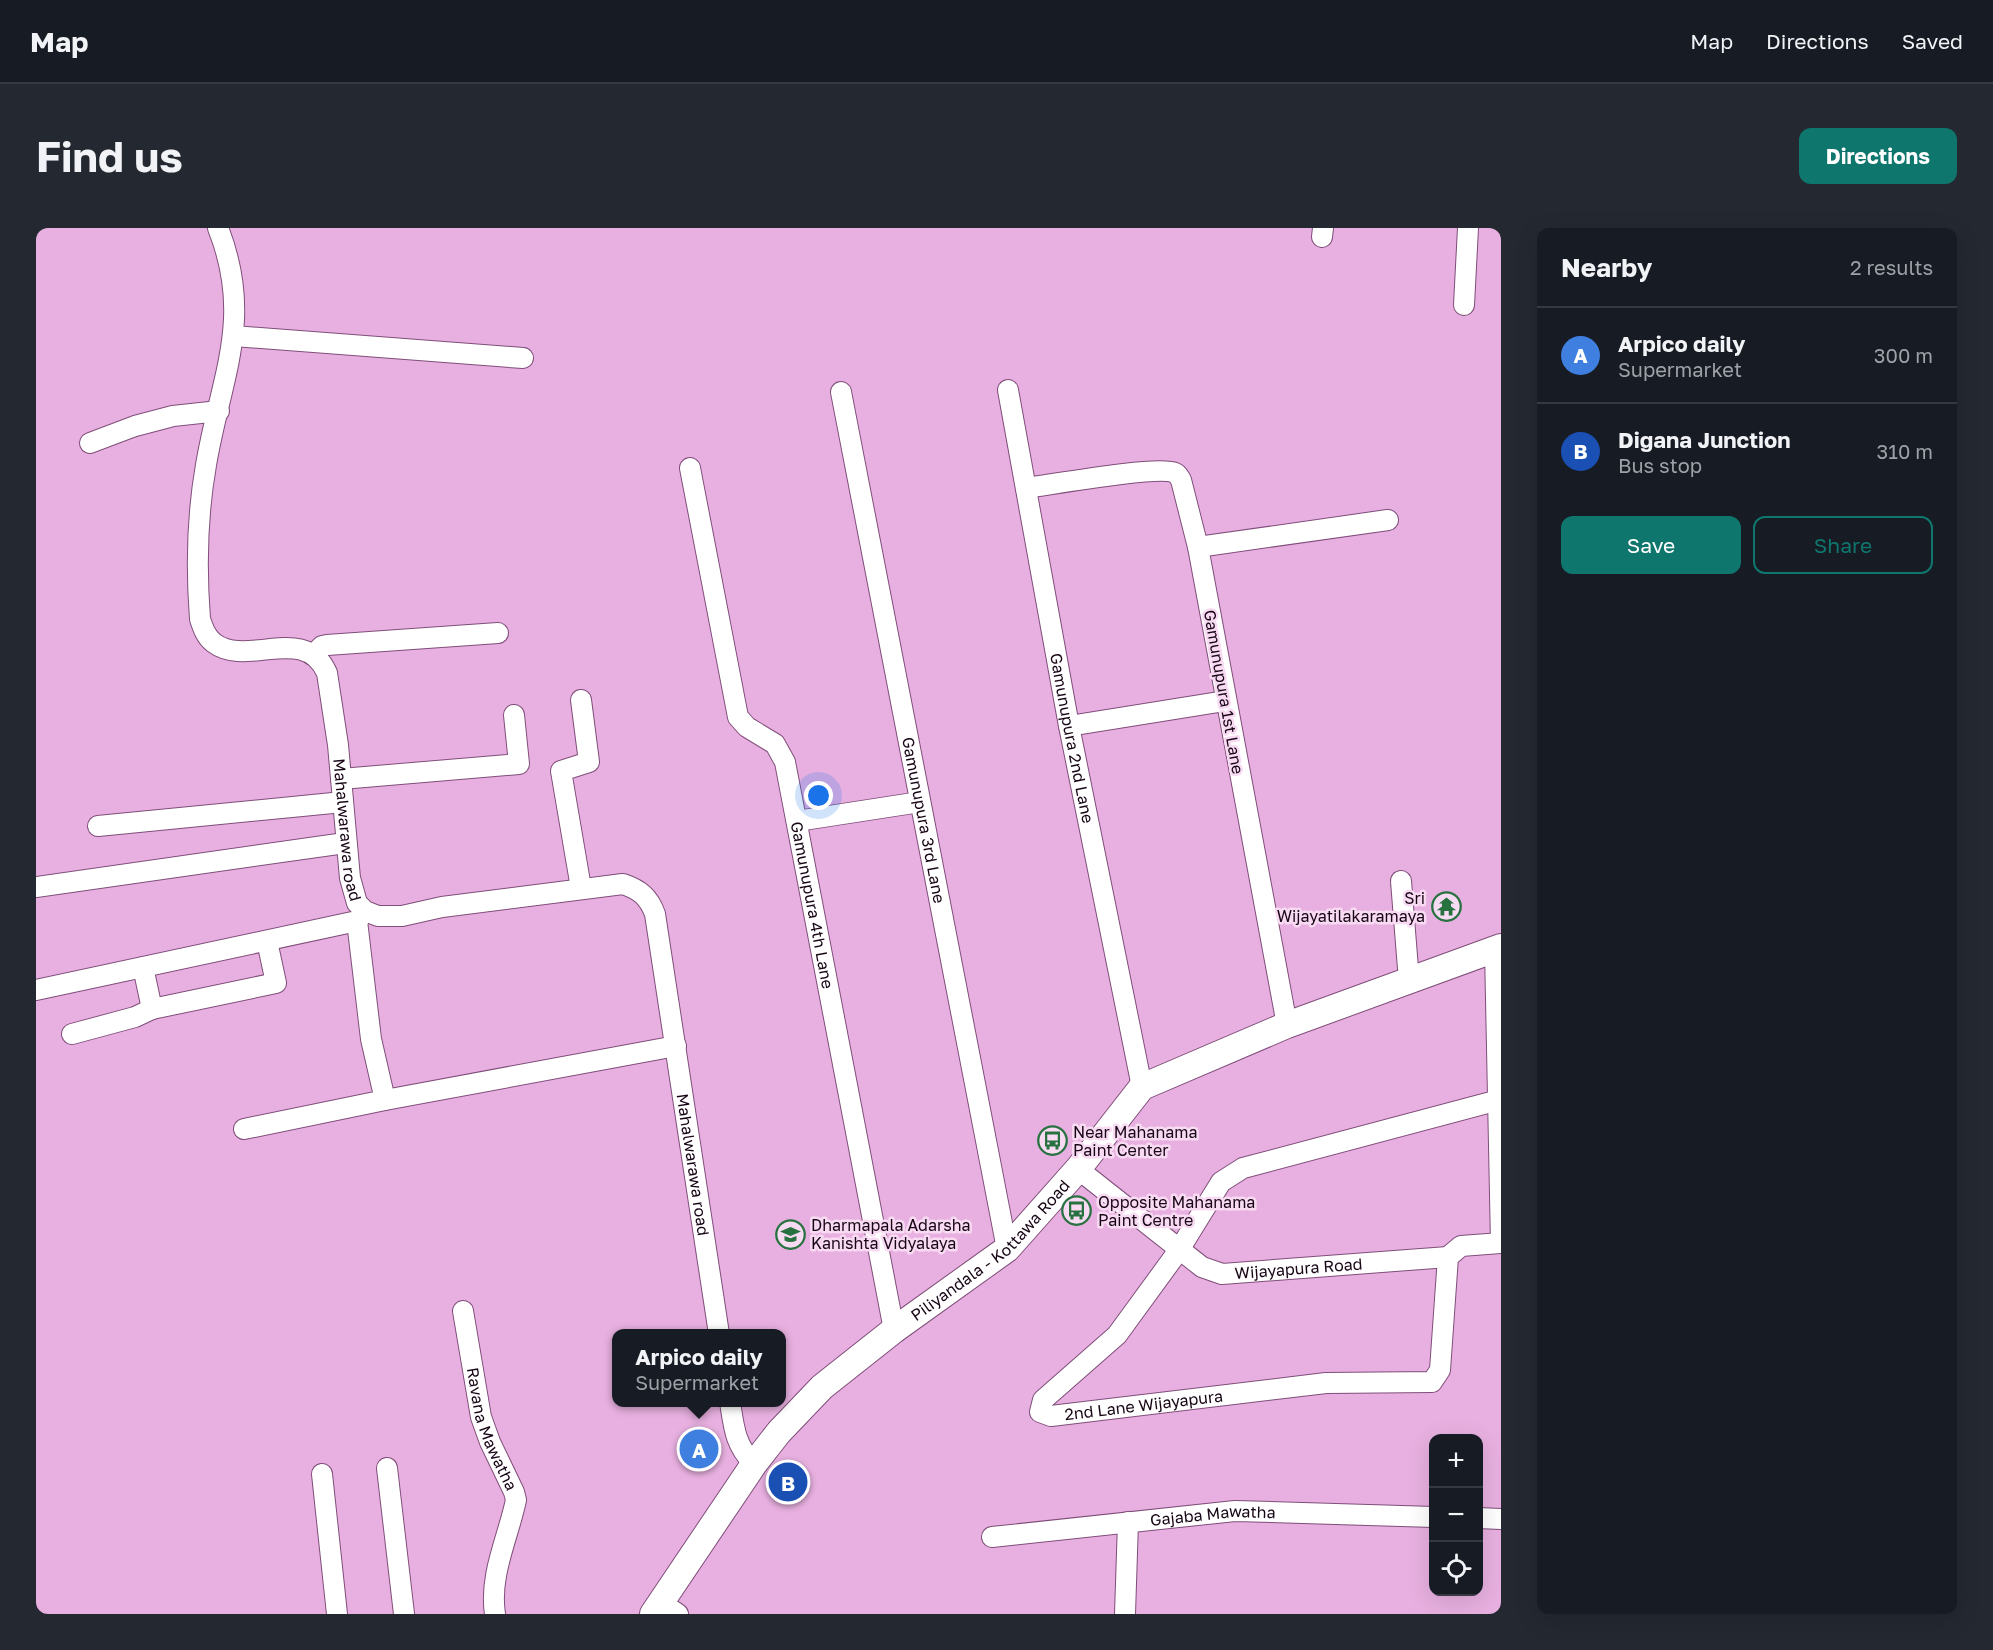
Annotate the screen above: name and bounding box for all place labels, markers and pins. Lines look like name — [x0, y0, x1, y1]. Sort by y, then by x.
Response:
place label: Sri Wijayatilakaramaya — [1277, 888, 1425, 926]
temple icon: Sri Wijayatilakaramaya — [1430, 891, 1462, 923]
place label: Near Mahanama Paint Center — [1073, 1122, 1197, 1160]
bus stop icon: Near Mahanama Paint Center — [1036, 1125, 1068, 1157]
place label: Opposite Mahanama Paint Centre — [1098, 1192, 1255, 1230]
bus stop icon: Opposite Mahanama Paint Centre — [1061, 1195, 1093, 1227]
place label: Dharmapala Adarsha Kanishta Vidyalaya — [811, 1215, 971, 1253]
school or university icon: Dharmapala Adarsha Kanishta Vidyalaya — [774, 1218, 806, 1250]
pin: A — [680, 1426, 718, 1472]
pin: B — [768, 1460, 807, 1504]

